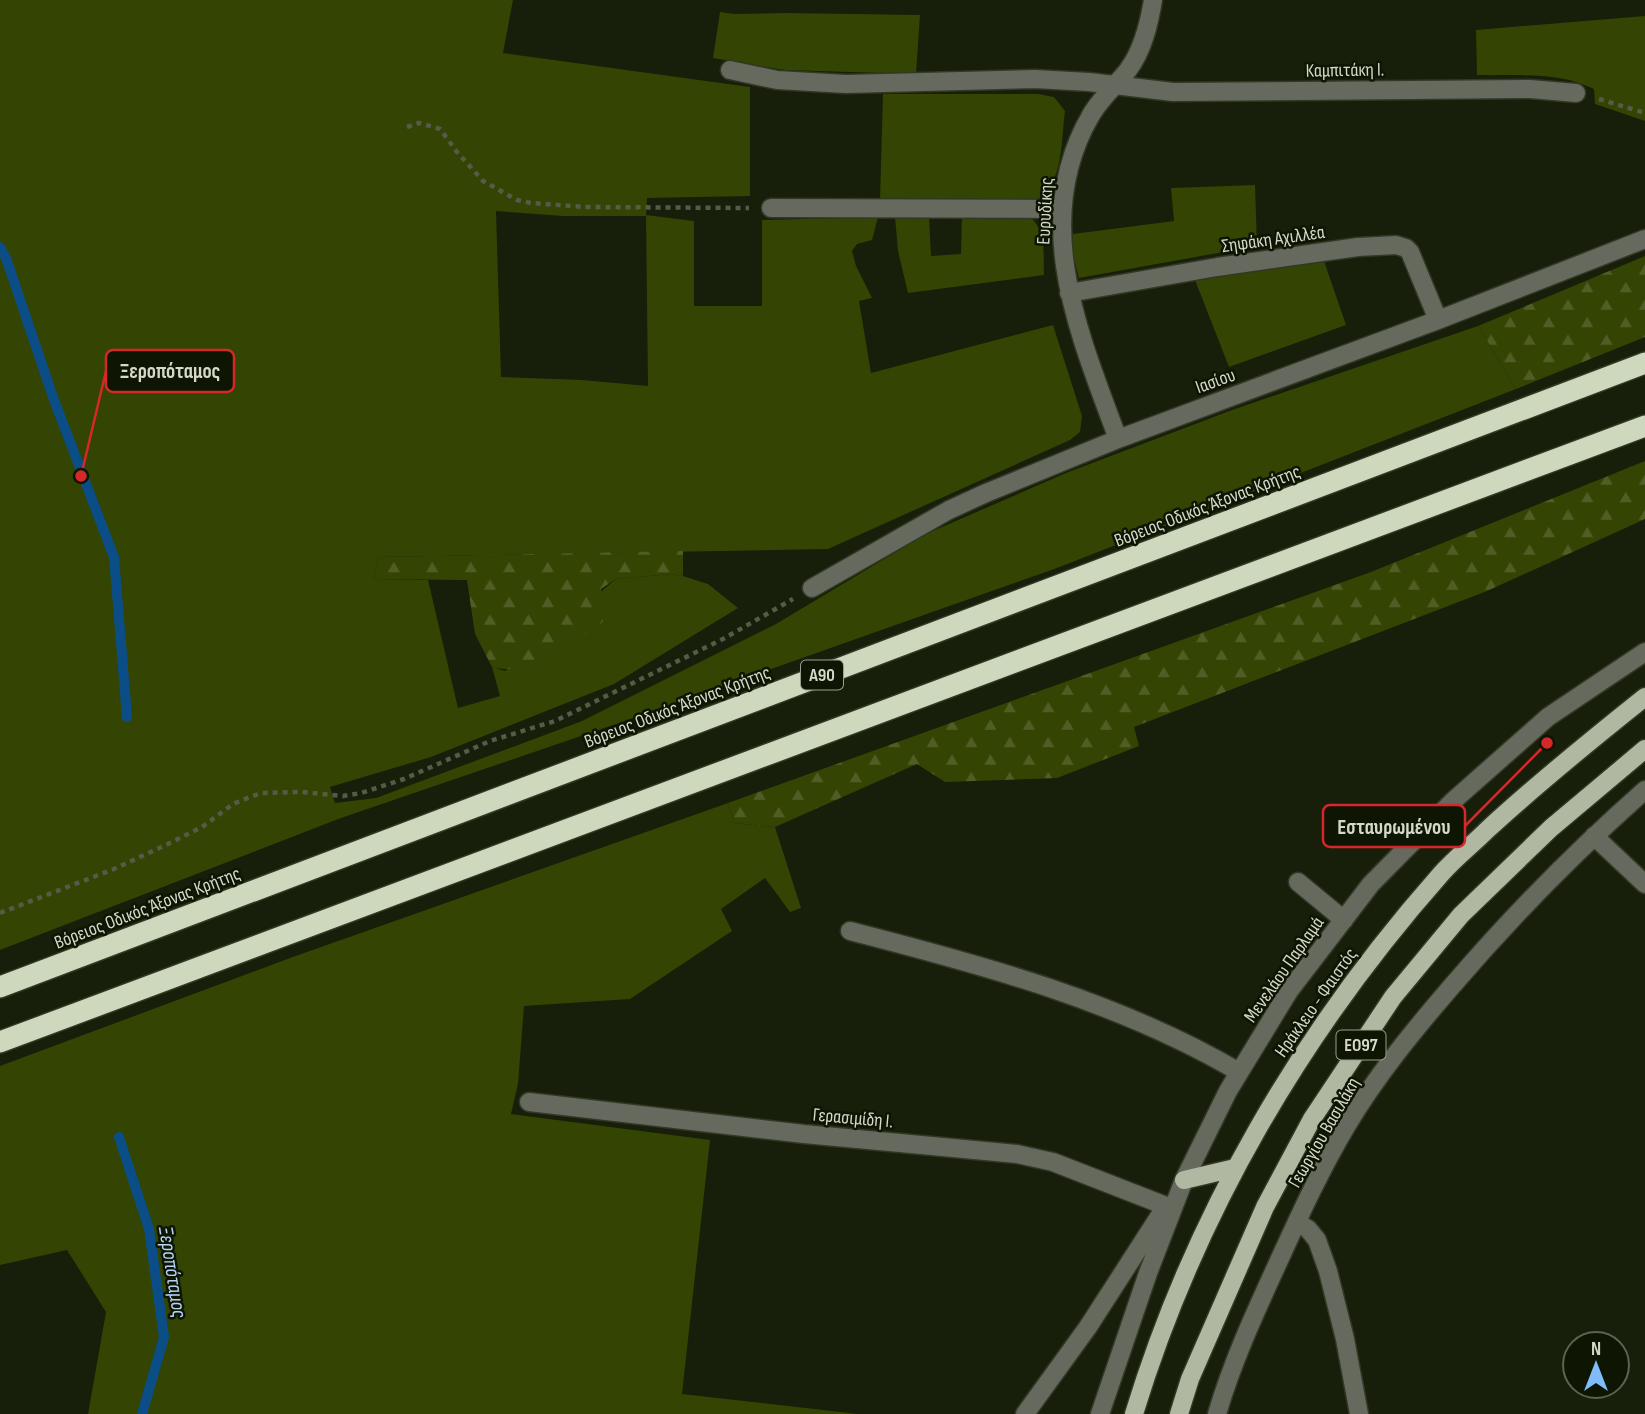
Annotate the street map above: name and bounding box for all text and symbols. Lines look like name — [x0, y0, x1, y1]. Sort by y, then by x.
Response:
street label: Καμπιτάκη Ι. — [1306, 58, 1384, 83]
street label: Ευρυδίκης — [1032, 177, 1059, 245]
street label: Σηφάκη Αχιλλέα — [1220, 221, 1326, 258]
callout: Ξεροπόταμος — [106, 350, 234, 392]
text: Ξεροπόταμος — [120, 359, 221, 384]
street label: Ιασίου — [1193, 364, 1239, 399]
street label: Βόρειος Οδικός Άξονας Κρήτης — [1111, 460, 1304, 553]
road number: Α90 — [801, 660, 843, 690]
street label: Βόρειος Οδικός Άξονας Κρήτης — [581, 661, 774, 754]
callout: Εσταυρωμένου — [1323, 805, 1465, 847]
text: Εσταυρωμένου — [1337, 815, 1451, 840]
street label: Βόρειος Οδικός Άξονας Κρήτης — [51, 862, 244, 955]
street label: Μενελάου Παρλαμά — [1239, 912, 1329, 1027]
street label: Ηράκλειο - Φαιστός — [1270, 944, 1362, 1062]
road number: ΕΟ97 — [1336, 1030, 1386, 1060]
street label: Γεωργίου Βασιλάκη — [1283, 1074, 1365, 1192]
street label: Γερασιμίδη Ι. — [812, 1104, 894, 1133]
water label: Ξεροπόταμος — [153, 1224, 192, 1321]
north arrow — [1561, 1330, 1631, 1400]
text: N — [1591, 1338, 1601, 1361]

